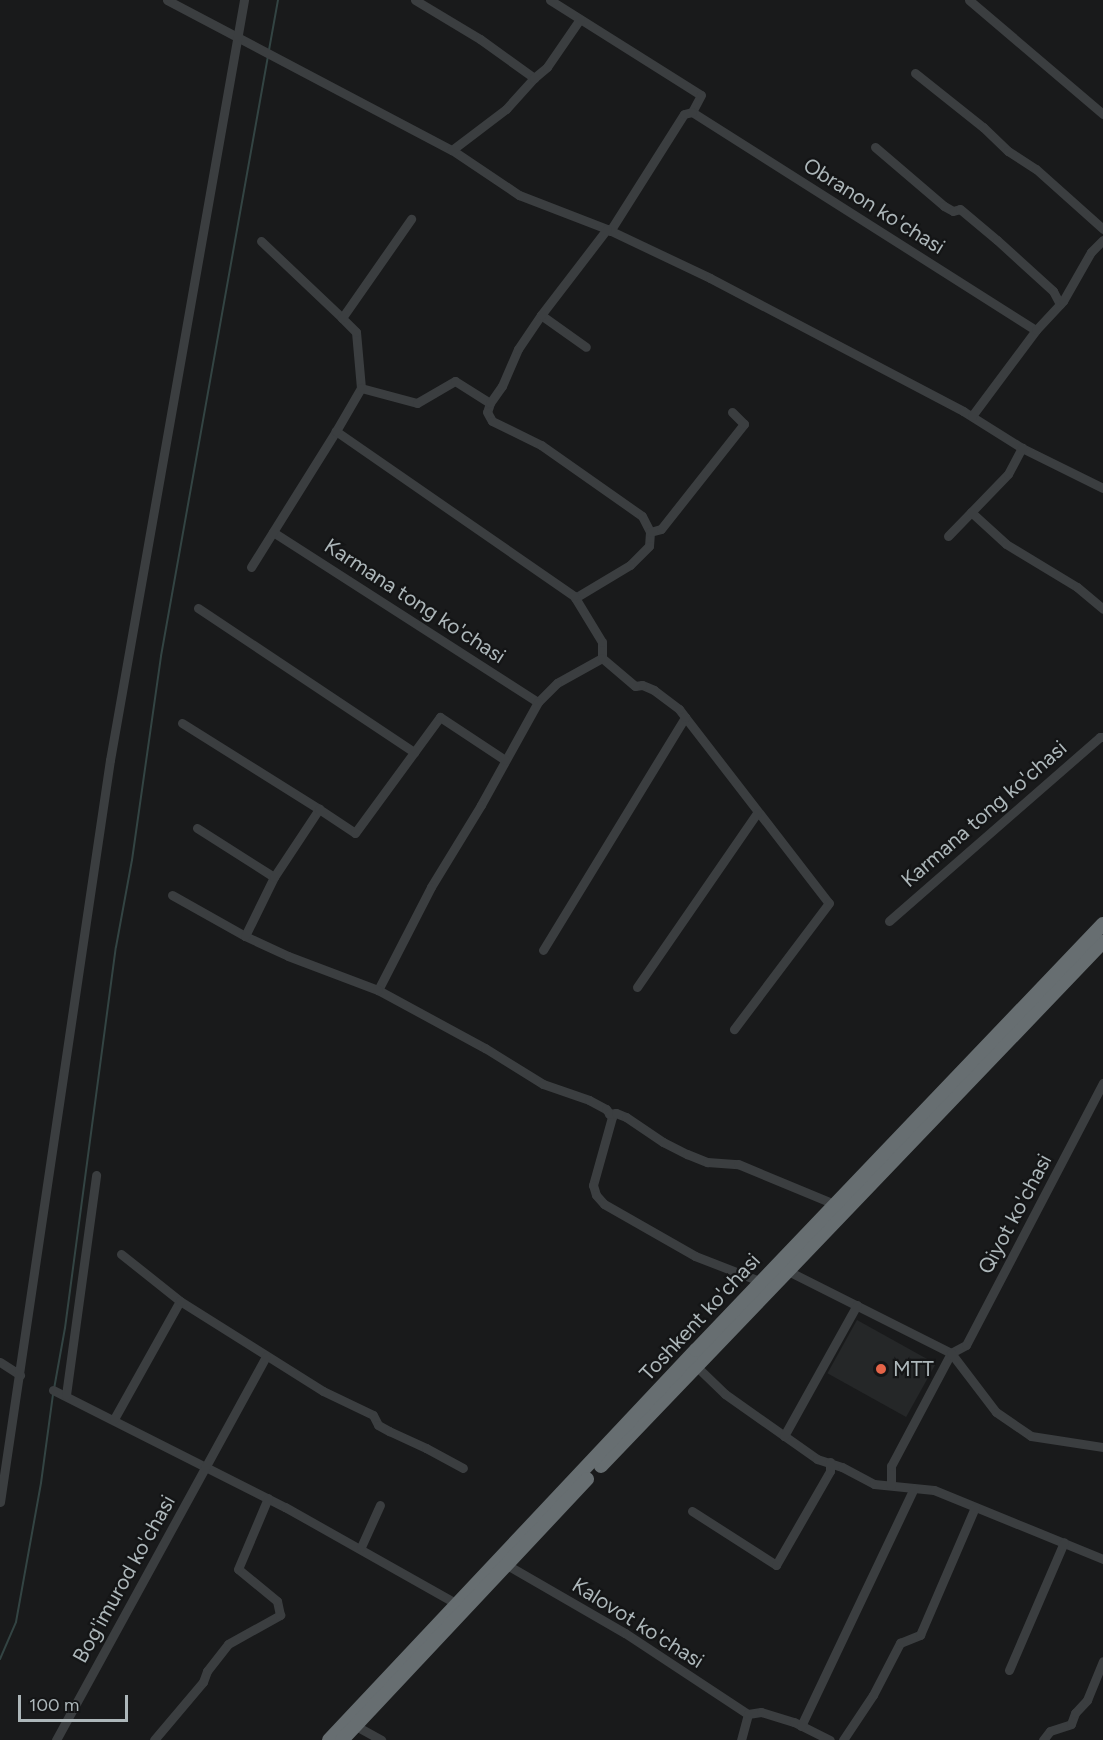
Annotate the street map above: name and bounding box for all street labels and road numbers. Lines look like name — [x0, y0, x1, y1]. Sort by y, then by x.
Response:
street label: Obranon ko'chasi — [799, 152, 949, 260]
street label: Karmana tong ko'chasi — [320, 533, 510, 669]
street label: Karmana tong ko'chasi — [896, 735, 1072, 893]
street label: Qiyot ko'chasi — [973, 1150, 1057, 1278]
street label: Toshkent ko'chasi — [635, 1248, 765, 1386]
street label: Bog'imurod ko'chasi — [68, 1491, 180, 1667]
street label: Kalovot ko'chasi — [567, 1572, 709, 1674]

